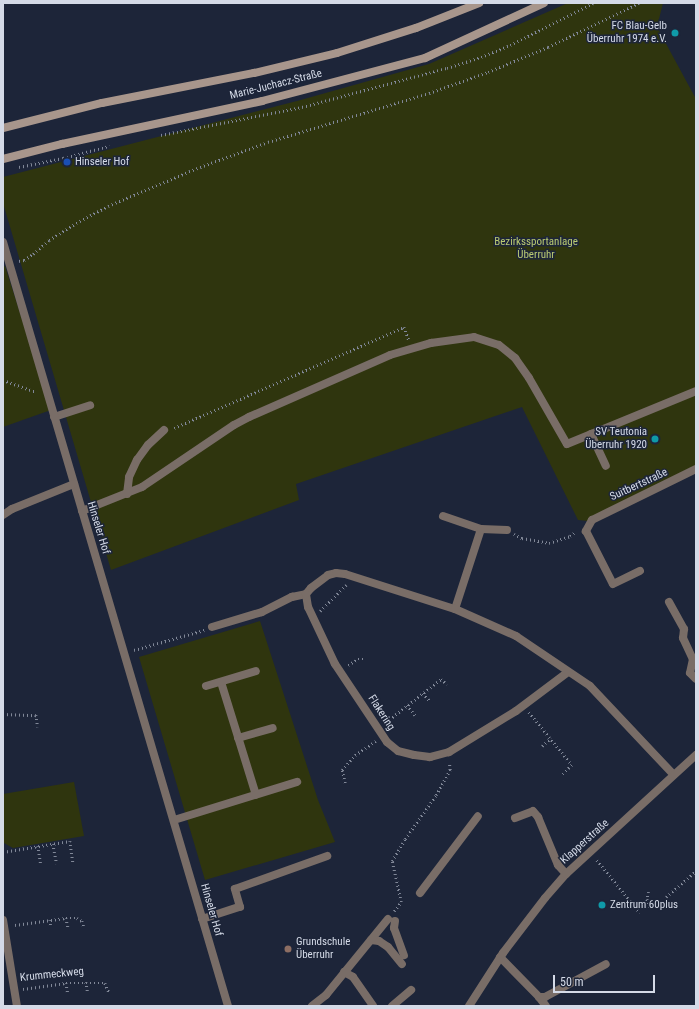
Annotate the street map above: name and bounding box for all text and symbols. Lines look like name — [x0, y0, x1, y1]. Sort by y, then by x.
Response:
place label: FC Blau-Gelb Überruhr 1974 e.V. — [587, 20, 667, 46]
marker: FC Blau-Gelb Überruhr 1974 e.V. — [670, 28, 680, 38]
street label: Marie-Juchacz-Straße — [229, 67, 323, 103]
place label: Hinseler Hof — [75, 155, 129, 169]
marker: Hinseler Hof — [62, 157, 72, 167]
park label: Bezirkssportanlage Überruhr — [494, 236, 578, 262]
place label: SV Teutonia Überruhr 1920 — [585, 426, 647, 452]
marker: SV Teutonia Überruhr 1920 — [650, 434, 660, 444]
street label: Suitbertstraße — [608, 466, 670, 504]
street label: Hinseler Hof — [84, 500, 112, 556]
street label: Flakering — [365, 693, 397, 733]
street label: Klapperstraße — [558, 817, 612, 867]
street label: Hinseler Hof — [197, 882, 225, 938]
place label: Zentrum 60plus — [610, 898, 678, 912]
marker: Zentrum 60plus — [597, 900, 607, 910]
place label: Grundschule Überruhr — [296, 936, 350, 962]
marker: Grundschule Überruhr — [283, 944, 293, 954]
street label: Krummeckweg — [19, 965, 85, 985]
scale bar — [555, 967, 657, 993]
text: 50 m — [560, 975, 584, 989]

